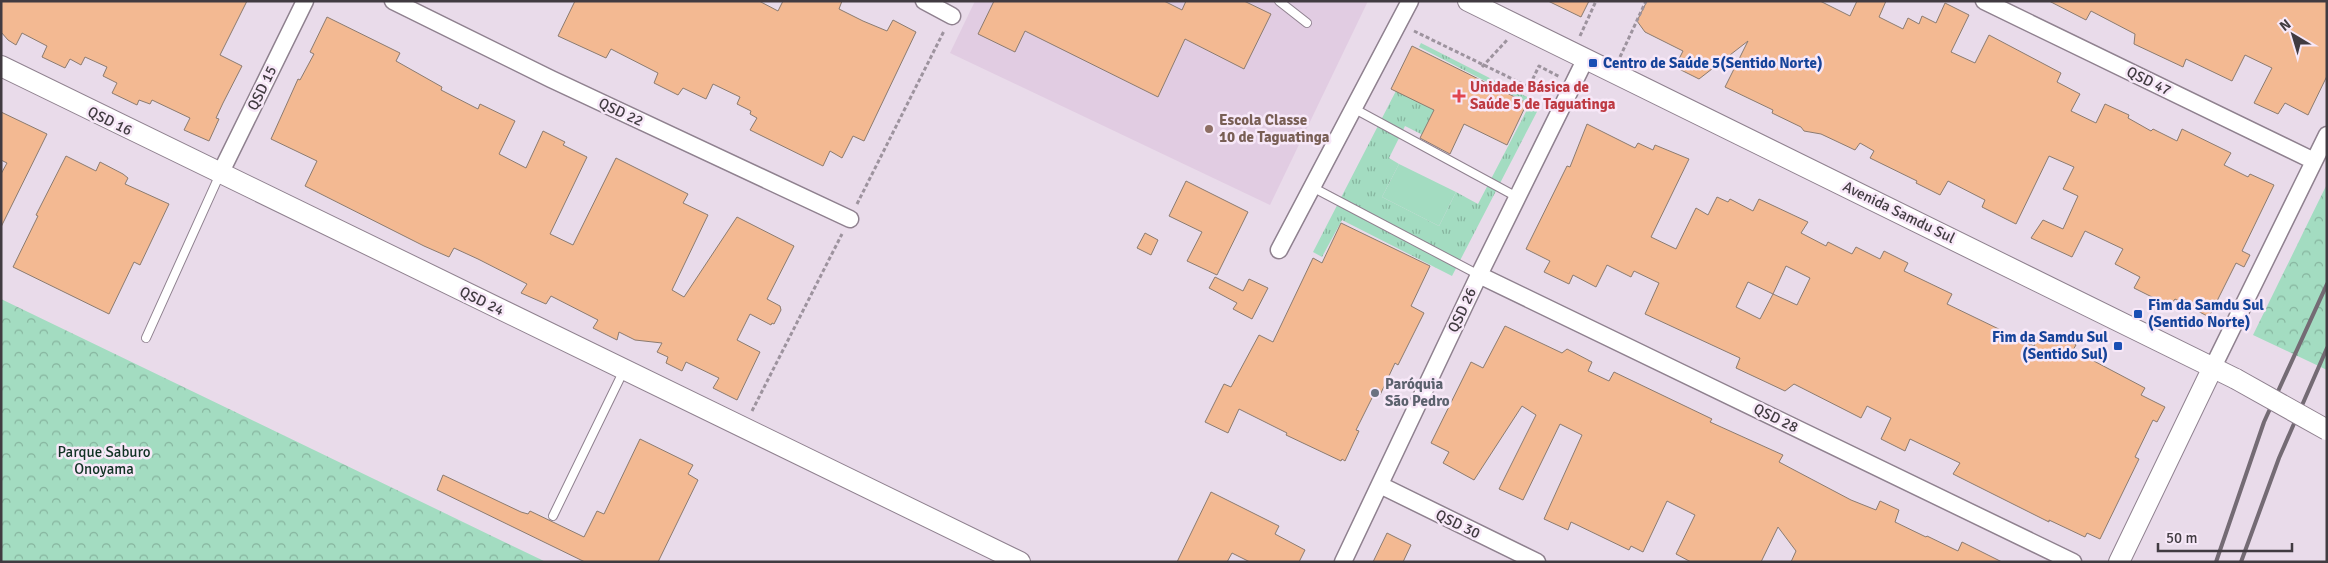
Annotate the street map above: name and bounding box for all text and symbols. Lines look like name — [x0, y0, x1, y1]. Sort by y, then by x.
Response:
north arrow — [2268, 10, 2318, 60]
text: N — [2276, 15, 2294, 35]
place label: Centro de Saúde 5(Sentido Norte) — [1603, 54, 1823, 72]
marker: Centro de Saúde 5(Sentido Norte) — [1587, 57, 1599, 69]
street label: QSD 15 — [244, 63, 280, 113]
street label: QSD 47 — [2124, 63, 2174, 99]
place label: Unidade Básica de Saúde 5 de Taguatinga — [1470, 78, 1616, 113]
marker: Unidade Básica de Saúde 5 de Taguatinga — [1452, 89, 1466, 103]
street label: QSD 22 — [596, 94, 646, 130]
street label: QSD 16 — [85, 103, 135, 139]
place label: Escola Classe 10 de Taguatinga — [1219, 111, 1330, 146]
marker: Escola Classe 10 de Taguatinga — [1203, 123, 1215, 135]
street label: Avenida Samdu Sul — [1840, 177, 1958, 247]
street label: QSD 24 — [457, 283, 507, 319]
street label: QSD 26 — [1444, 285, 1480, 335]
place label: Fim da Samdu Sul (Sentido Norte) — [2148, 296, 2264, 331]
marker: Fim da Samdu Sul (Sentido Norte) — [2132, 308, 2144, 320]
place label: Fim da Samdu Sul (Sentido Sul) — [1992, 328, 2108, 363]
marker: Fim da Samdu Sul (Sentido Sul) — [2112, 340, 2124, 352]
place label: Paróquia São Pedro — [1385, 375, 1450, 410]
marker: Paróquia São Pedro — [1369, 387, 1381, 399]
street label: QSD 28 — [1751, 400, 1801, 436]
park label: Parque Saburo Onoyama — [57, 443, 151, 478]
street label: QSD 30 — [1433, 506, 1483, 542]
scale bar — [2158, 520, 2292, 552]
text: 50 m — [2166, 529, 2197, 547]

